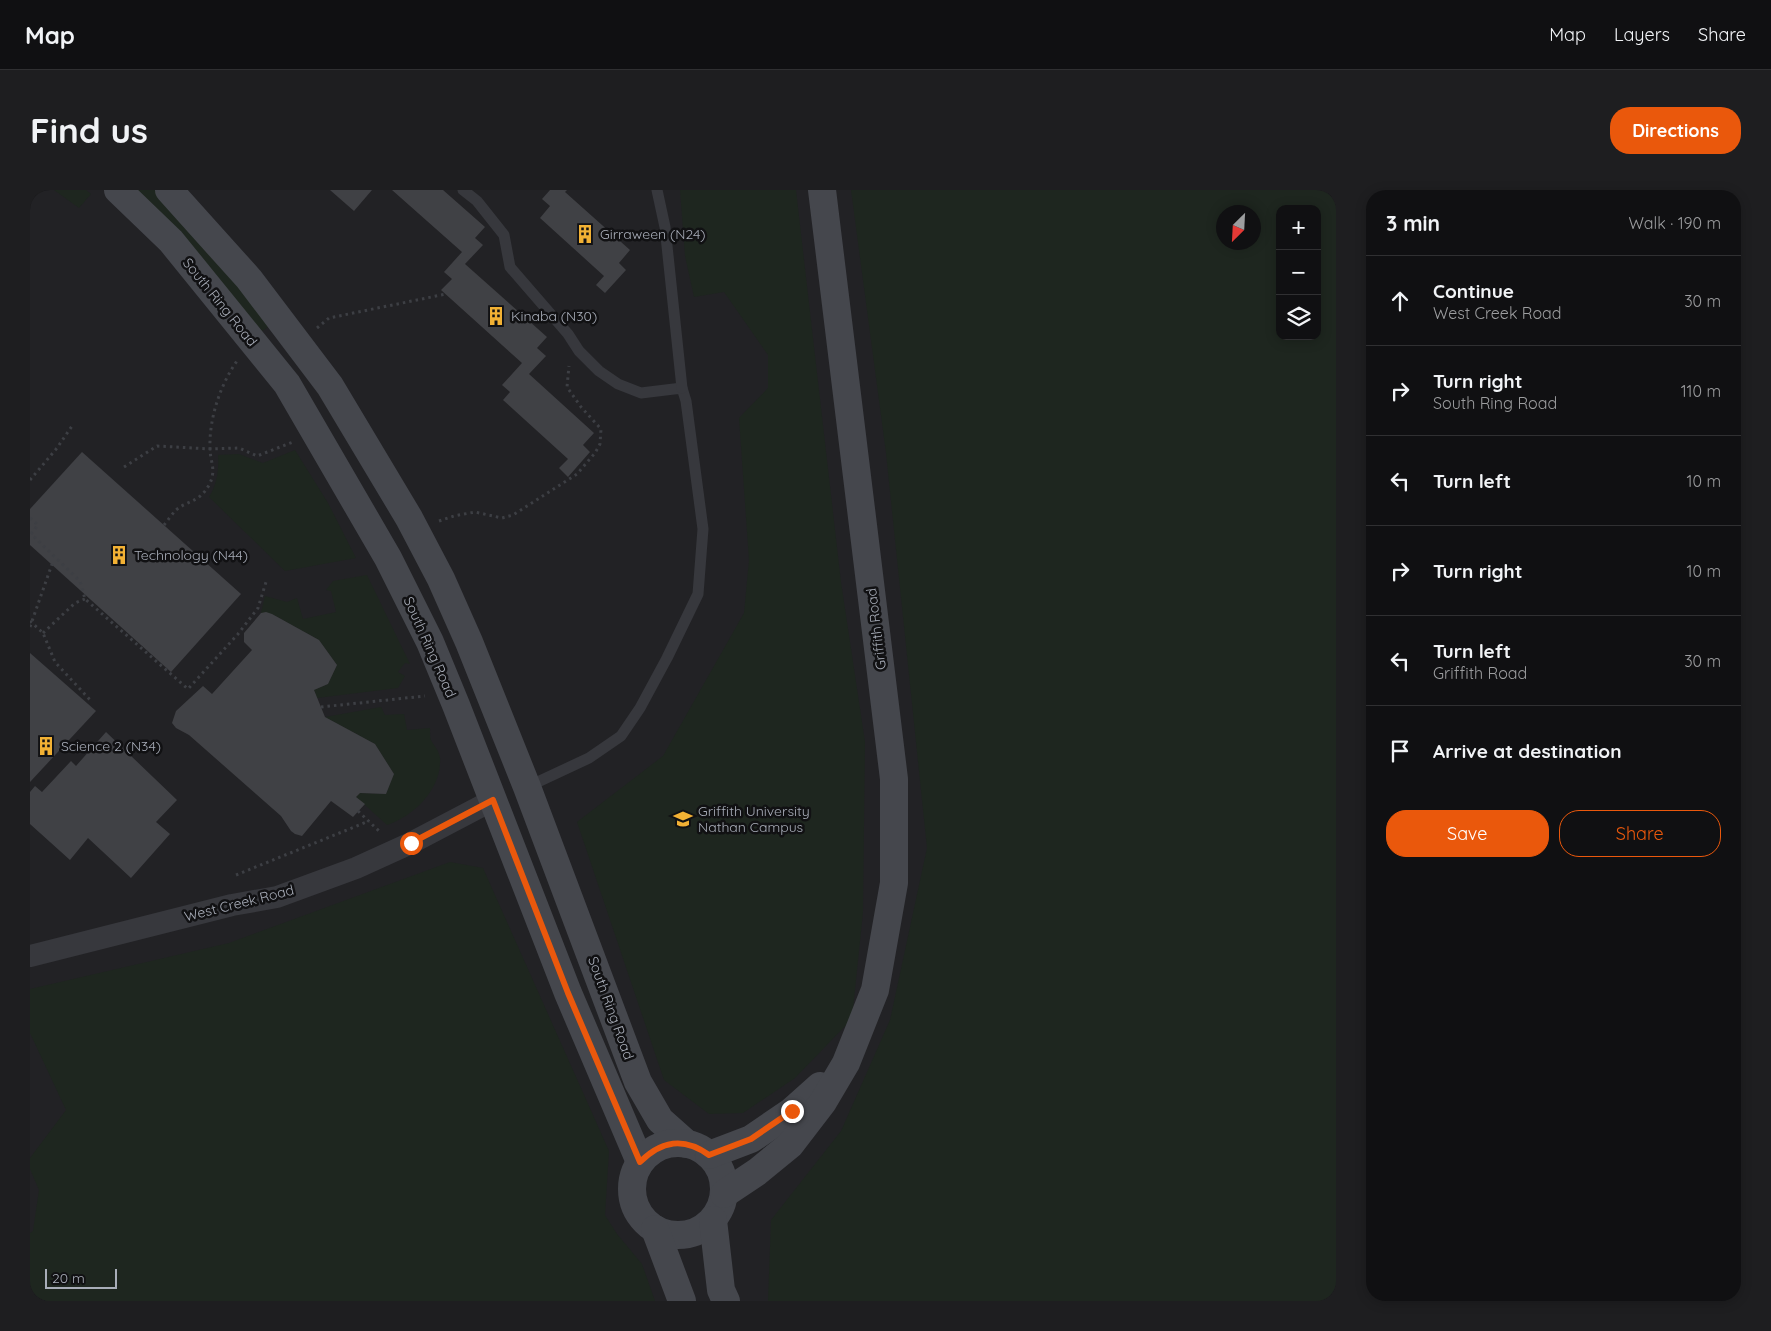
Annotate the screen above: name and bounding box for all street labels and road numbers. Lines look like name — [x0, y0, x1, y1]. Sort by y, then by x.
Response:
street label: South Ring Road — [179, 254, 261, 350]
street label: Griffith Road — [862, 587, 890, 671]
street label: South Ring Road — [400, 594, 460, 700]
street label: West Creek Road — [182, 881, 296, 925]
street label: South Ring Road — [584, 954, 638, 1062]

